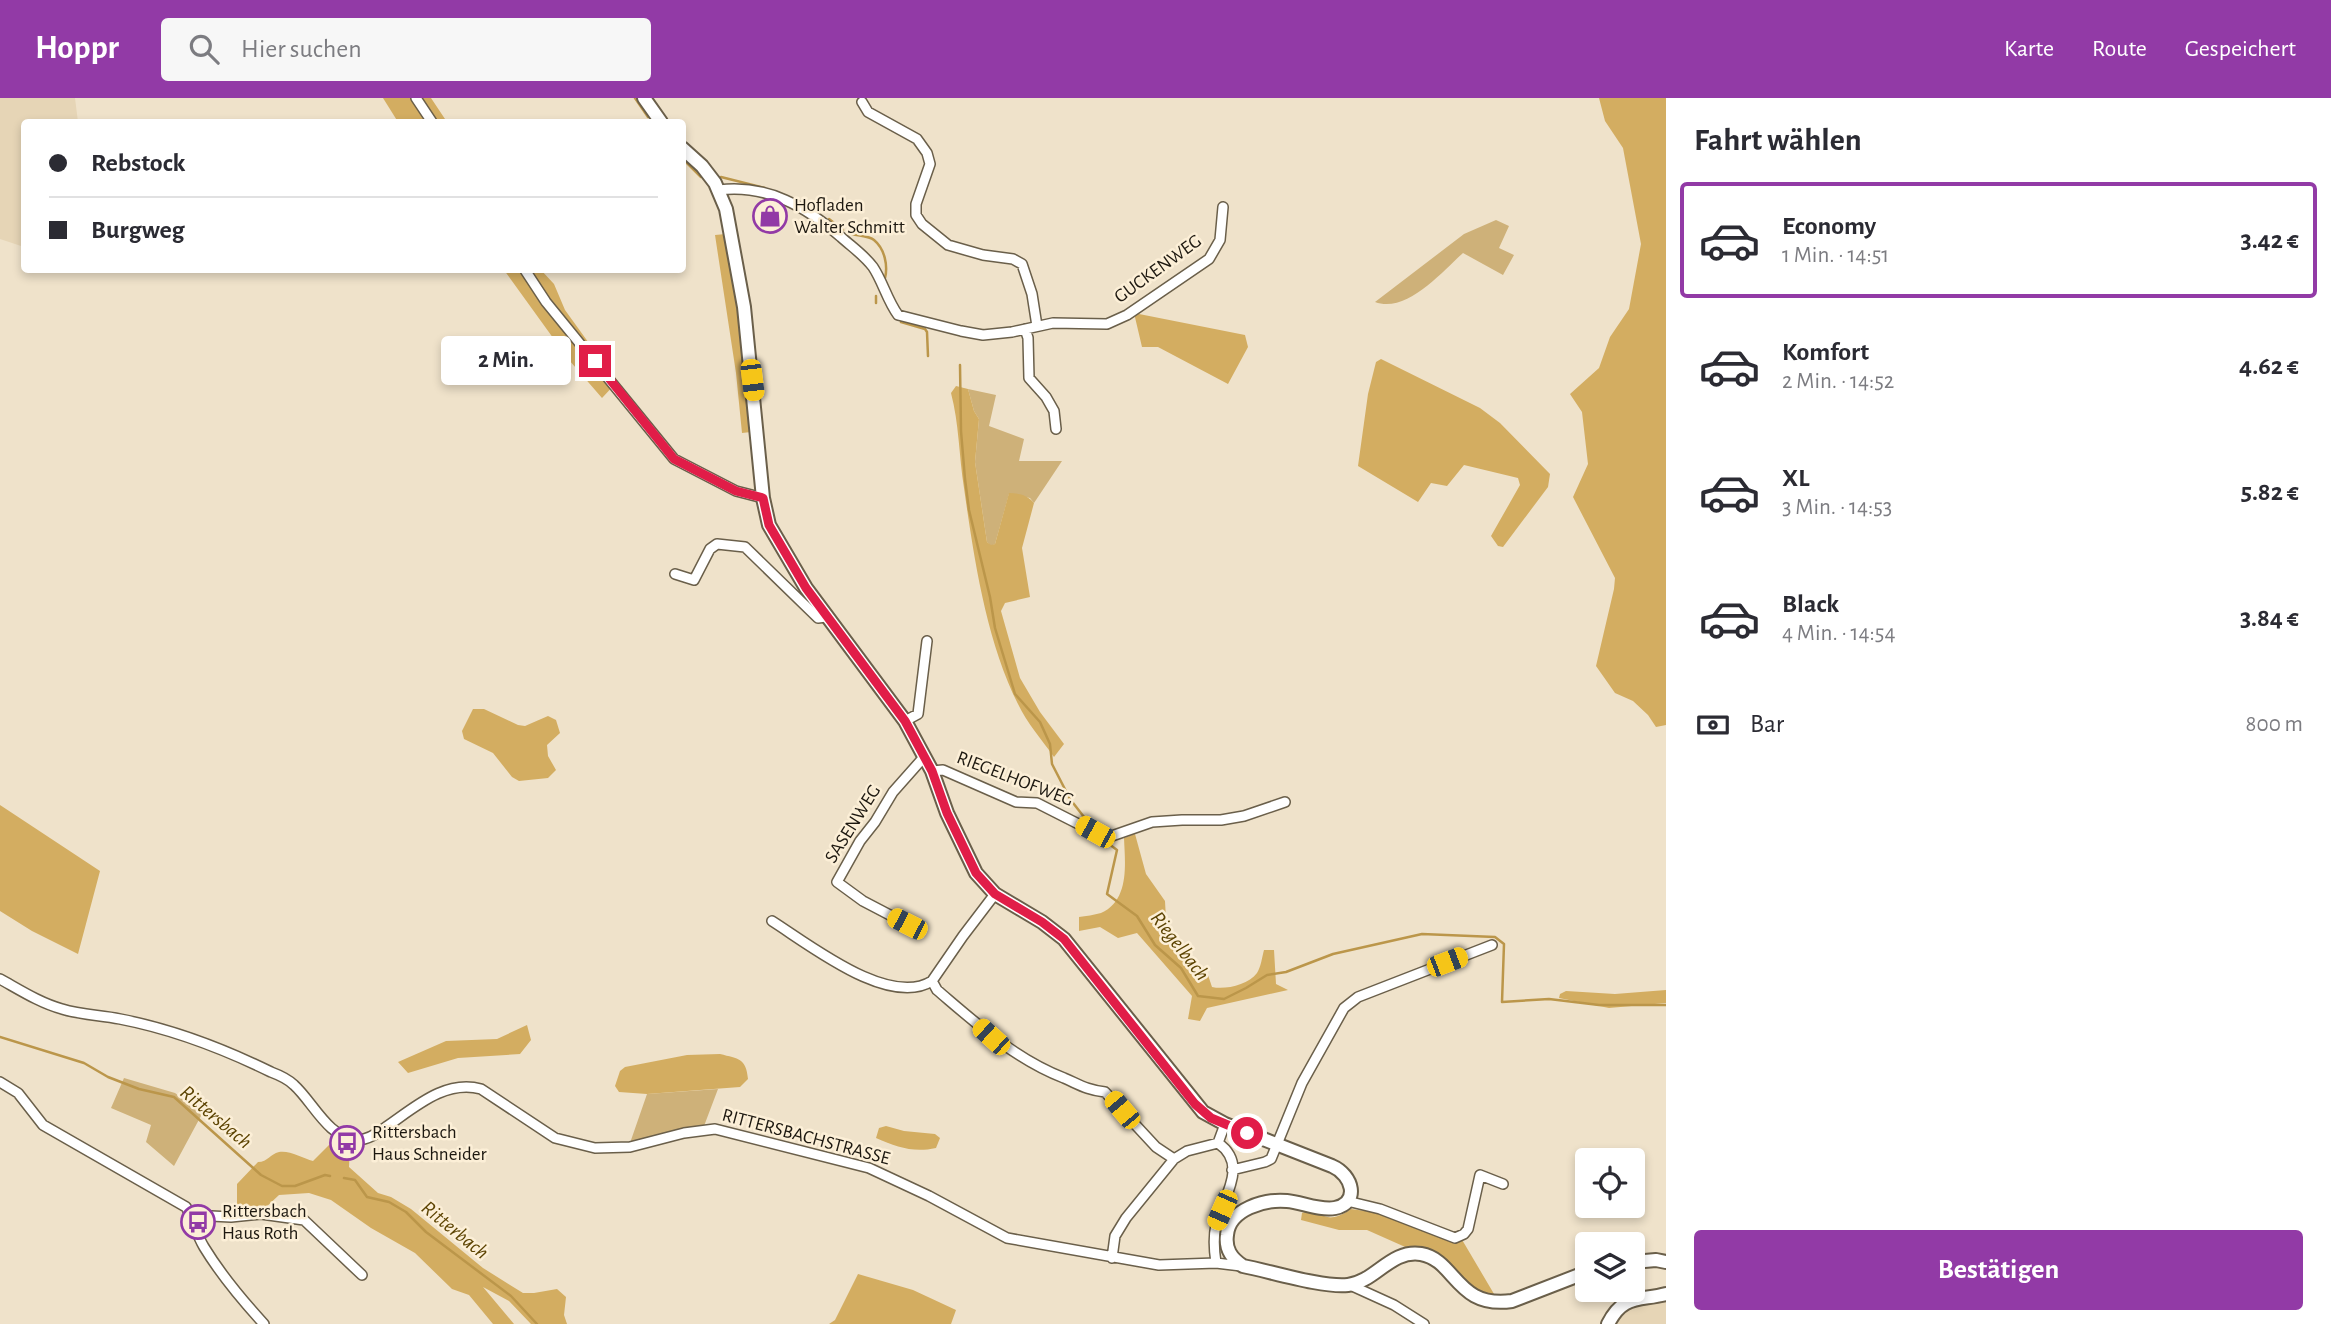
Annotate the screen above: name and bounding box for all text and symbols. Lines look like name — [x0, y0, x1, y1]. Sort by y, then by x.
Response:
search box — [161, 18, 651, 81]
icon: search — [185, 30, 223, 68]
text: Hoppr — [35, 32, 119, 65]
text: Hier suchen — [241, 36, 362, 62]
text: Karte — [2004, 37, 2054, 61]
text: Route — [2092, 37, 2147, 61]
text: Gespeichert — [2185, 37, 2296, 61]
text: Fahrt wählen — [1694, 124, 1862, 156]
text: Rebstock — [91, 150, 185, 176]
place label: Hofladen Walter Schmitt — [794, 196, 905, 237]
shop icon: Hofladen Walter Schmitt — [751, 197, 789, 235]
icon: car — [1698, 209, 1761, 272]
text: Economy — [1782, 213, 1876, 239]
text: Burgweg — [91, 217, 185, 243]
text: 3.42 € — [2240, 227, 2299, 253]
street label: GUCKENWEG — [1111, 231, 1205, 307]
text: 1 Min. · 14:51 — [1782, 244, 1889, 267]
icon: car — [1698, 335, 1761, 398]
callout: 2 Min. — [441, 336, 570, 386]
text: Komfort — [1782, 339, 1869, 365]
route end — [579, 345, 611, 377]
text: 2 Min. — [478, 349, 534, 372]
text: 4.62 € — [2239, 353, 2299, 379]
car — [740, 358, 765, 402]
text: 2 Min. · 14:52 — [1782, 370, 1894, 393]
icon: car — [1698, 461, 1761, 524]
text: XL — [1782, 465, 1809, 491]
text: 5.82 € — [2241, 479, 2299, 505]
text: 3 Min. · 14:53 — [1782, 496, 1892, 519]
icon: car — [1698, 587, 1761, 650]
text: Black — [1782, 591, 1839, 617]
text: 3.84 € — [2240, 605, 2299, 631]
text: 4 Min. · 14:54 — [1782, 622, 1895, 645]
icon: cash — [1694, 706, 1732, 744]
text: Bar — [1750, 711, 1784, 737]
text: 800 m — [2246, 713, 2303, 736]
street label: RIEGELHOFWEG — [954, 748, 1076, 810]
street label: SASENWEG — [822, 782, 884, 866]
car — [1072, 813, 1119, 851]
car — [884, 905, 931, 943]
water label: Riegelbach — [1147, 907, 1213, 985]
car — [1424, 945, 1471, 979]
car — [969, 1015, 1014, 1059]
water label: Rittersbach — [176, 1081, 256, 1153]
car — [1101, 1087, 1144, 1133]
street label: RITTERSBACHSTRASSE — [720, 1105, 892, 1169]
route start — [1231, 1117, 1263, 1149]
place label: Rittersbach Haus Schneider — [372, 1123, 487, 1164]
bus stop icon: Rittersbach Haus Schneider — [328, 1124, 366, 1162]
map controls — [1575, 1148, 1645, 1302]
button: locate — [1575, 1148, 1645, 1218]
car — [1204, 1187, 1241, 1233]
water label: Ritterbach — [417, 1197, 493, 1263]
place label: Rittersbach Haus Roth — [222, 1202, 307, 1243]
bus stop icon: Rittersbach Haus Roth — [179, 1203, 217, 1241]
button: Bestätigen — [1694, 1230, 2303, 1310]
button: layers — [1575, 1232, 1645, 1302]

